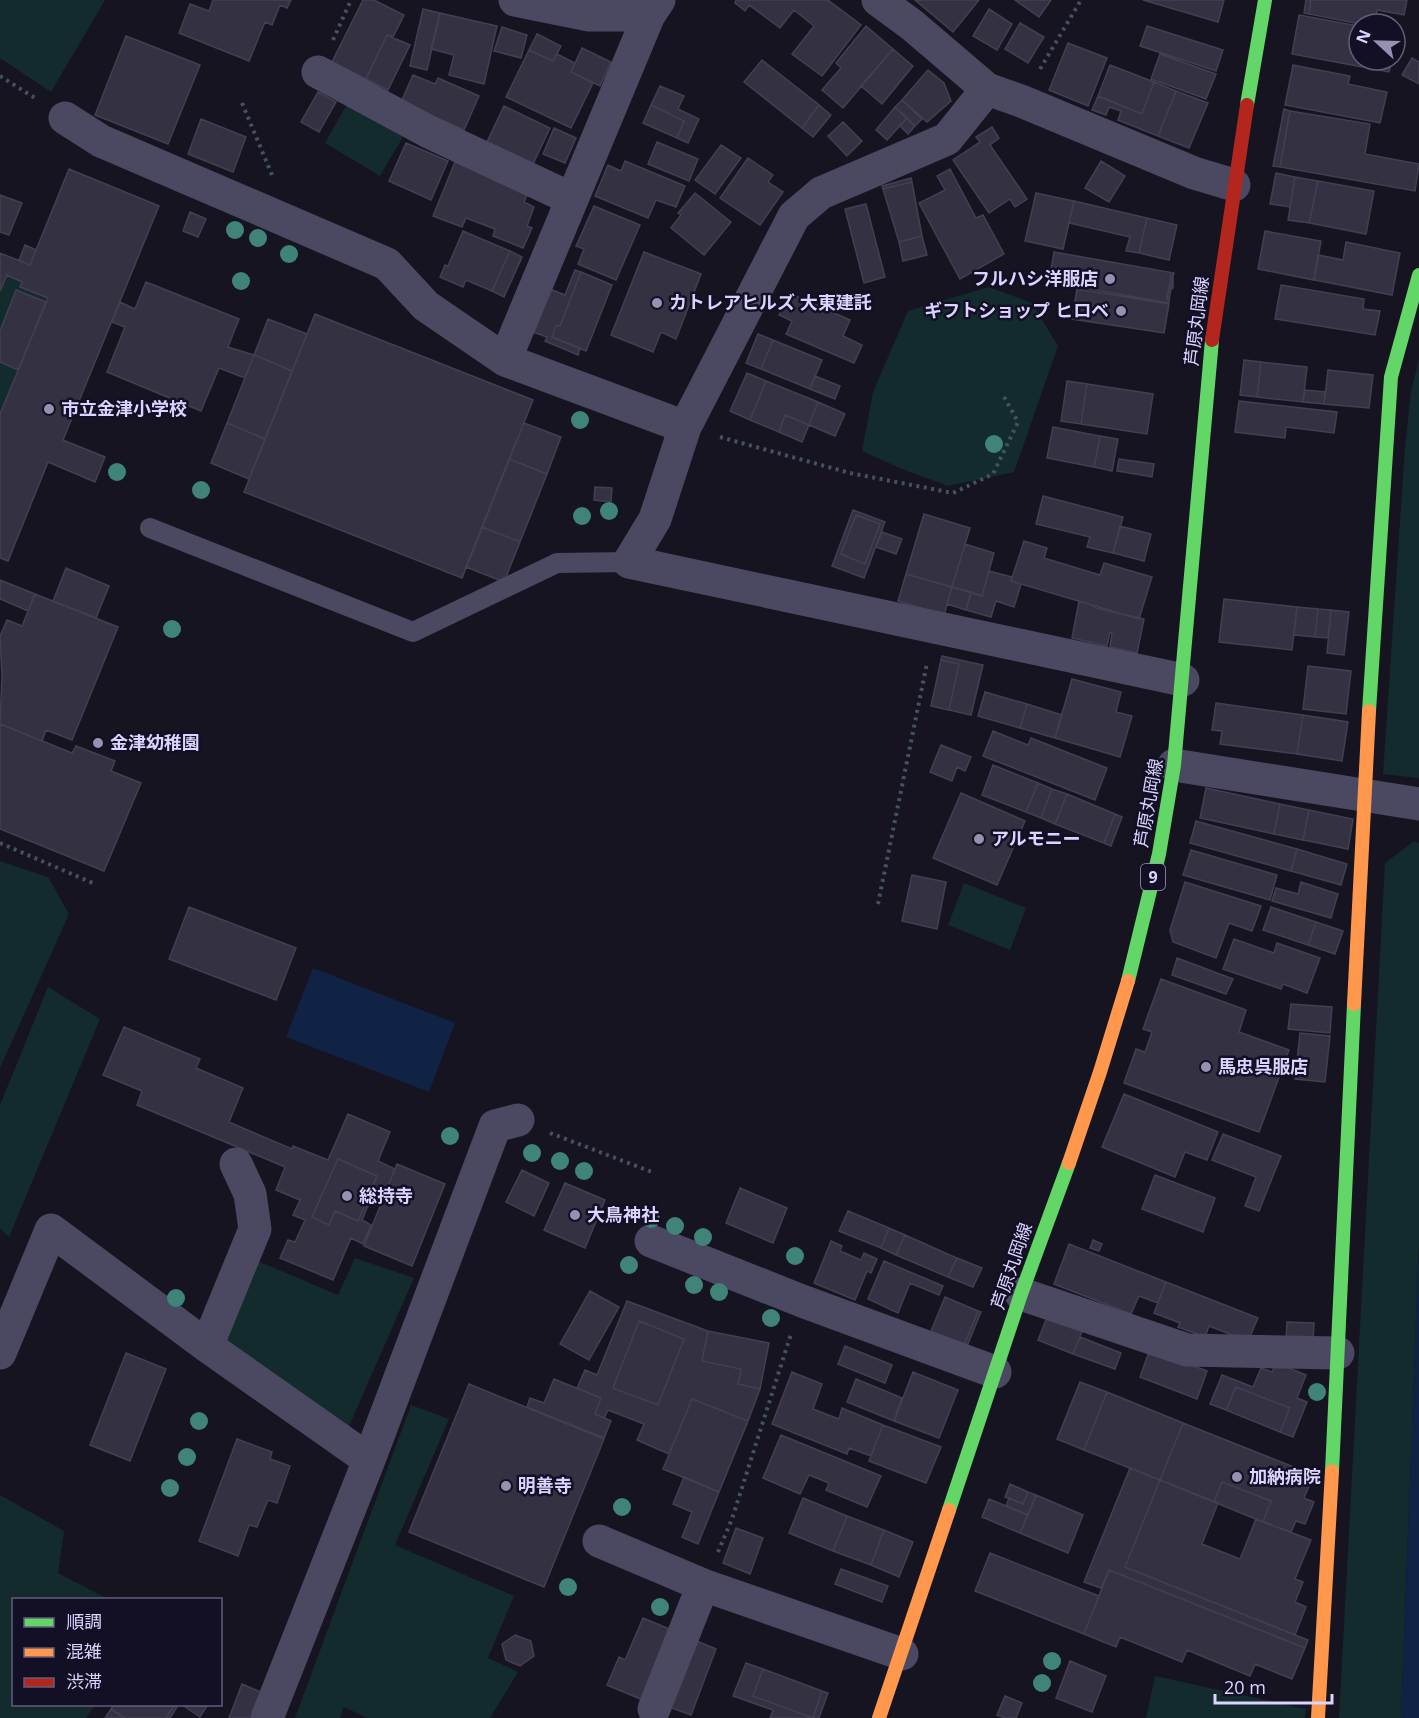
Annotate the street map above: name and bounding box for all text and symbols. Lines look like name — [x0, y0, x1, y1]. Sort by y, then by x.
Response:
north arrow — [1347, 12, 1407, 72]
text: N — [1350, 26, 1376, 47]
place label: フルハシ洋服店 — [972, 266, 1098, 290]
marker: フルハシ洋服店 — [1103, 272, 1117, 286]
street label: 芦原丸岡線 — [1179, 275, 1213, 367]
place label: カトレアヒルズ 大東建託 — [669, 290, 872, 314]
marker: カトレアヒルズ 大東建託 — [650, 296, 664, 310]
place label: ギフトショップ ヒロベ — [924, 298, 1109, 322]
marker: ギフトショップ ヒロベ — [1114, 304, 1128, 318]
place label: 市立金津小学校 — [61, 396, 187, 420]
marker: 市立金津小学校 — [42, 402, 56, 416]
place label: 金津幼稚園 — [110, 730, 200, 754]
marker: 金津幼稚園 — [91, 736, 105, 750]
street label: 芦原丸岡線 — [1128, 756, 1168, 849]
place label: アルモニー — [991, 826, 1081, 850]
marker: アルモニー — [972, 832, 986, 846]
road number: 9 — [1141, 864, 1165, 890]
place label: 馬忠呉服店 — [1218, 1054, 1308, 1078]
marker: 馬忠呉服店 — [1199, 1060, 1213, 1074]
place label: 総持寺 — [359, 1183, 413, 1207]
marker: 総持寺 — [340, 1189, 354, 1203]
place label: 大鳥神社 — [587, 1202, 659, 1226]
marker: 大鳥神社 — [568, 1208, 582, 1222]
street label: 芦原丸岡線 — [985, 1219, 1037, 1312]
place label: 加納病院 — [1249, 1464, 1321, 1488]
marker: 加納病院 — [1230, 1470, 1244, 1484]
place label: 明善寺 — [518, 1473, 572, 1497]
marker: 明善寺 — [499, 1479, 513, 1493]
legend — [12, 1598, 222, 1706]
text: 順調 — [66, 1609, 102, 1633]
text: 混雑 — [66, 1639, 102, 1663]
scale bar — [1215, 1667, 1332, 1705]
text: 渋滞 — [66, 1669, 102, 1693]
text: 20 m — [1224, 1675, 1266, 1699]

